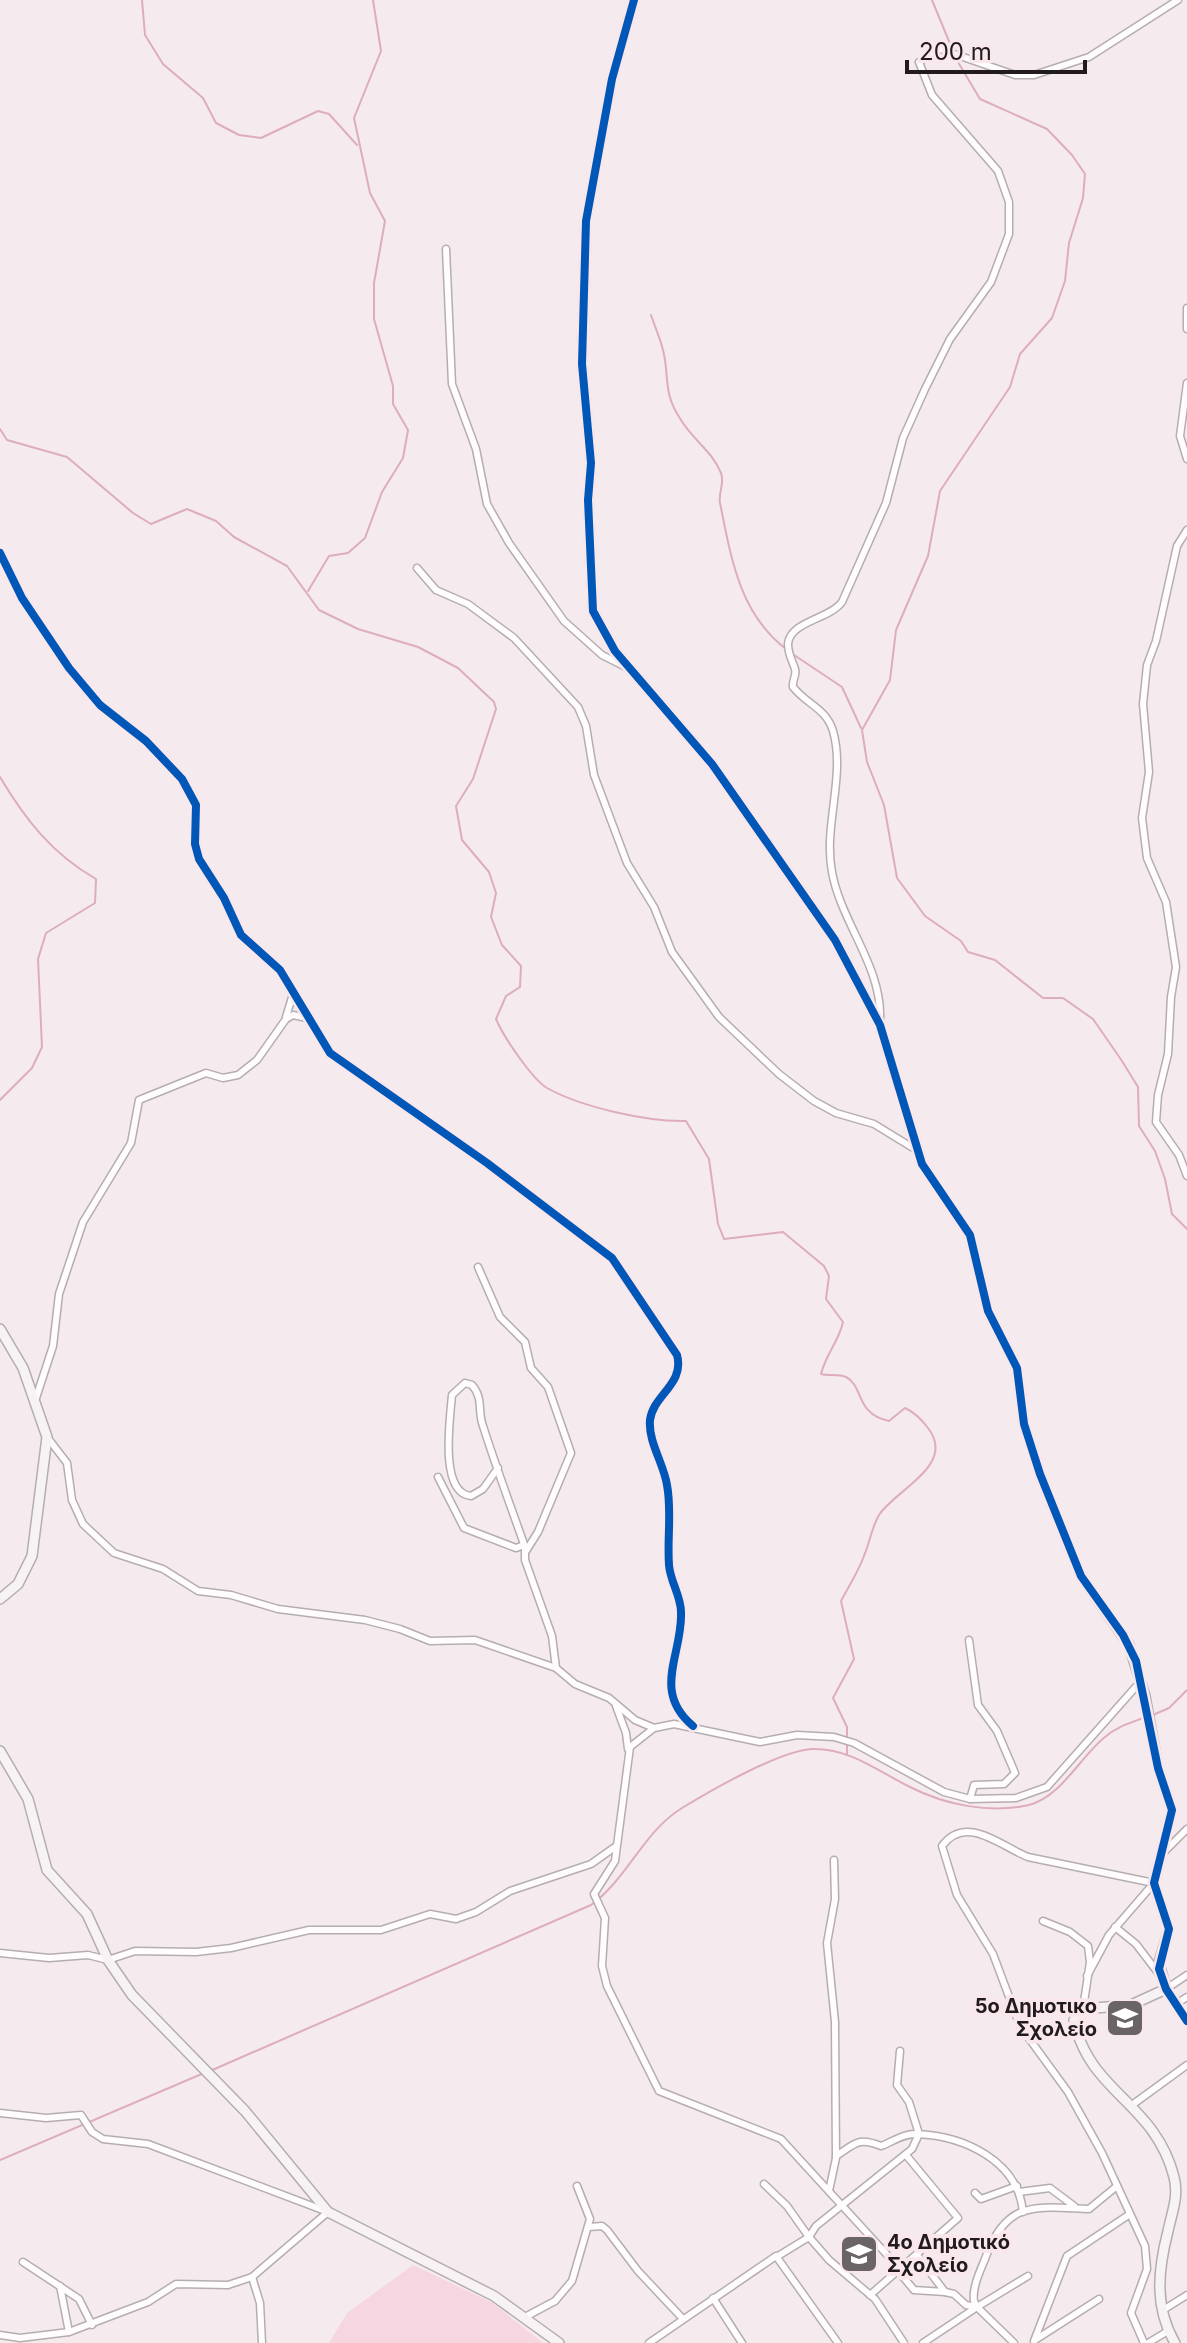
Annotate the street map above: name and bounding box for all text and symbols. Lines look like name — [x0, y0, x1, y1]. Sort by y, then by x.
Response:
scale bar — [907, 24, 1085, 74]
text: 200 m — [919, 37, 992, 66]
place label: 5o Δημοτικο Σχολείο — [975, 1994, 1097, 2041]
school or university icon: 5o Δημοτικο Σχολείο — [1104, 1997, 1146, 2039]
place label: 4ο Δημοτικό Σχολείο — [887, 2230, 1010, 2277]
school or university icon: 4ο Δημοτικό Σχολείο — [838, 2233, 880, 2275]

